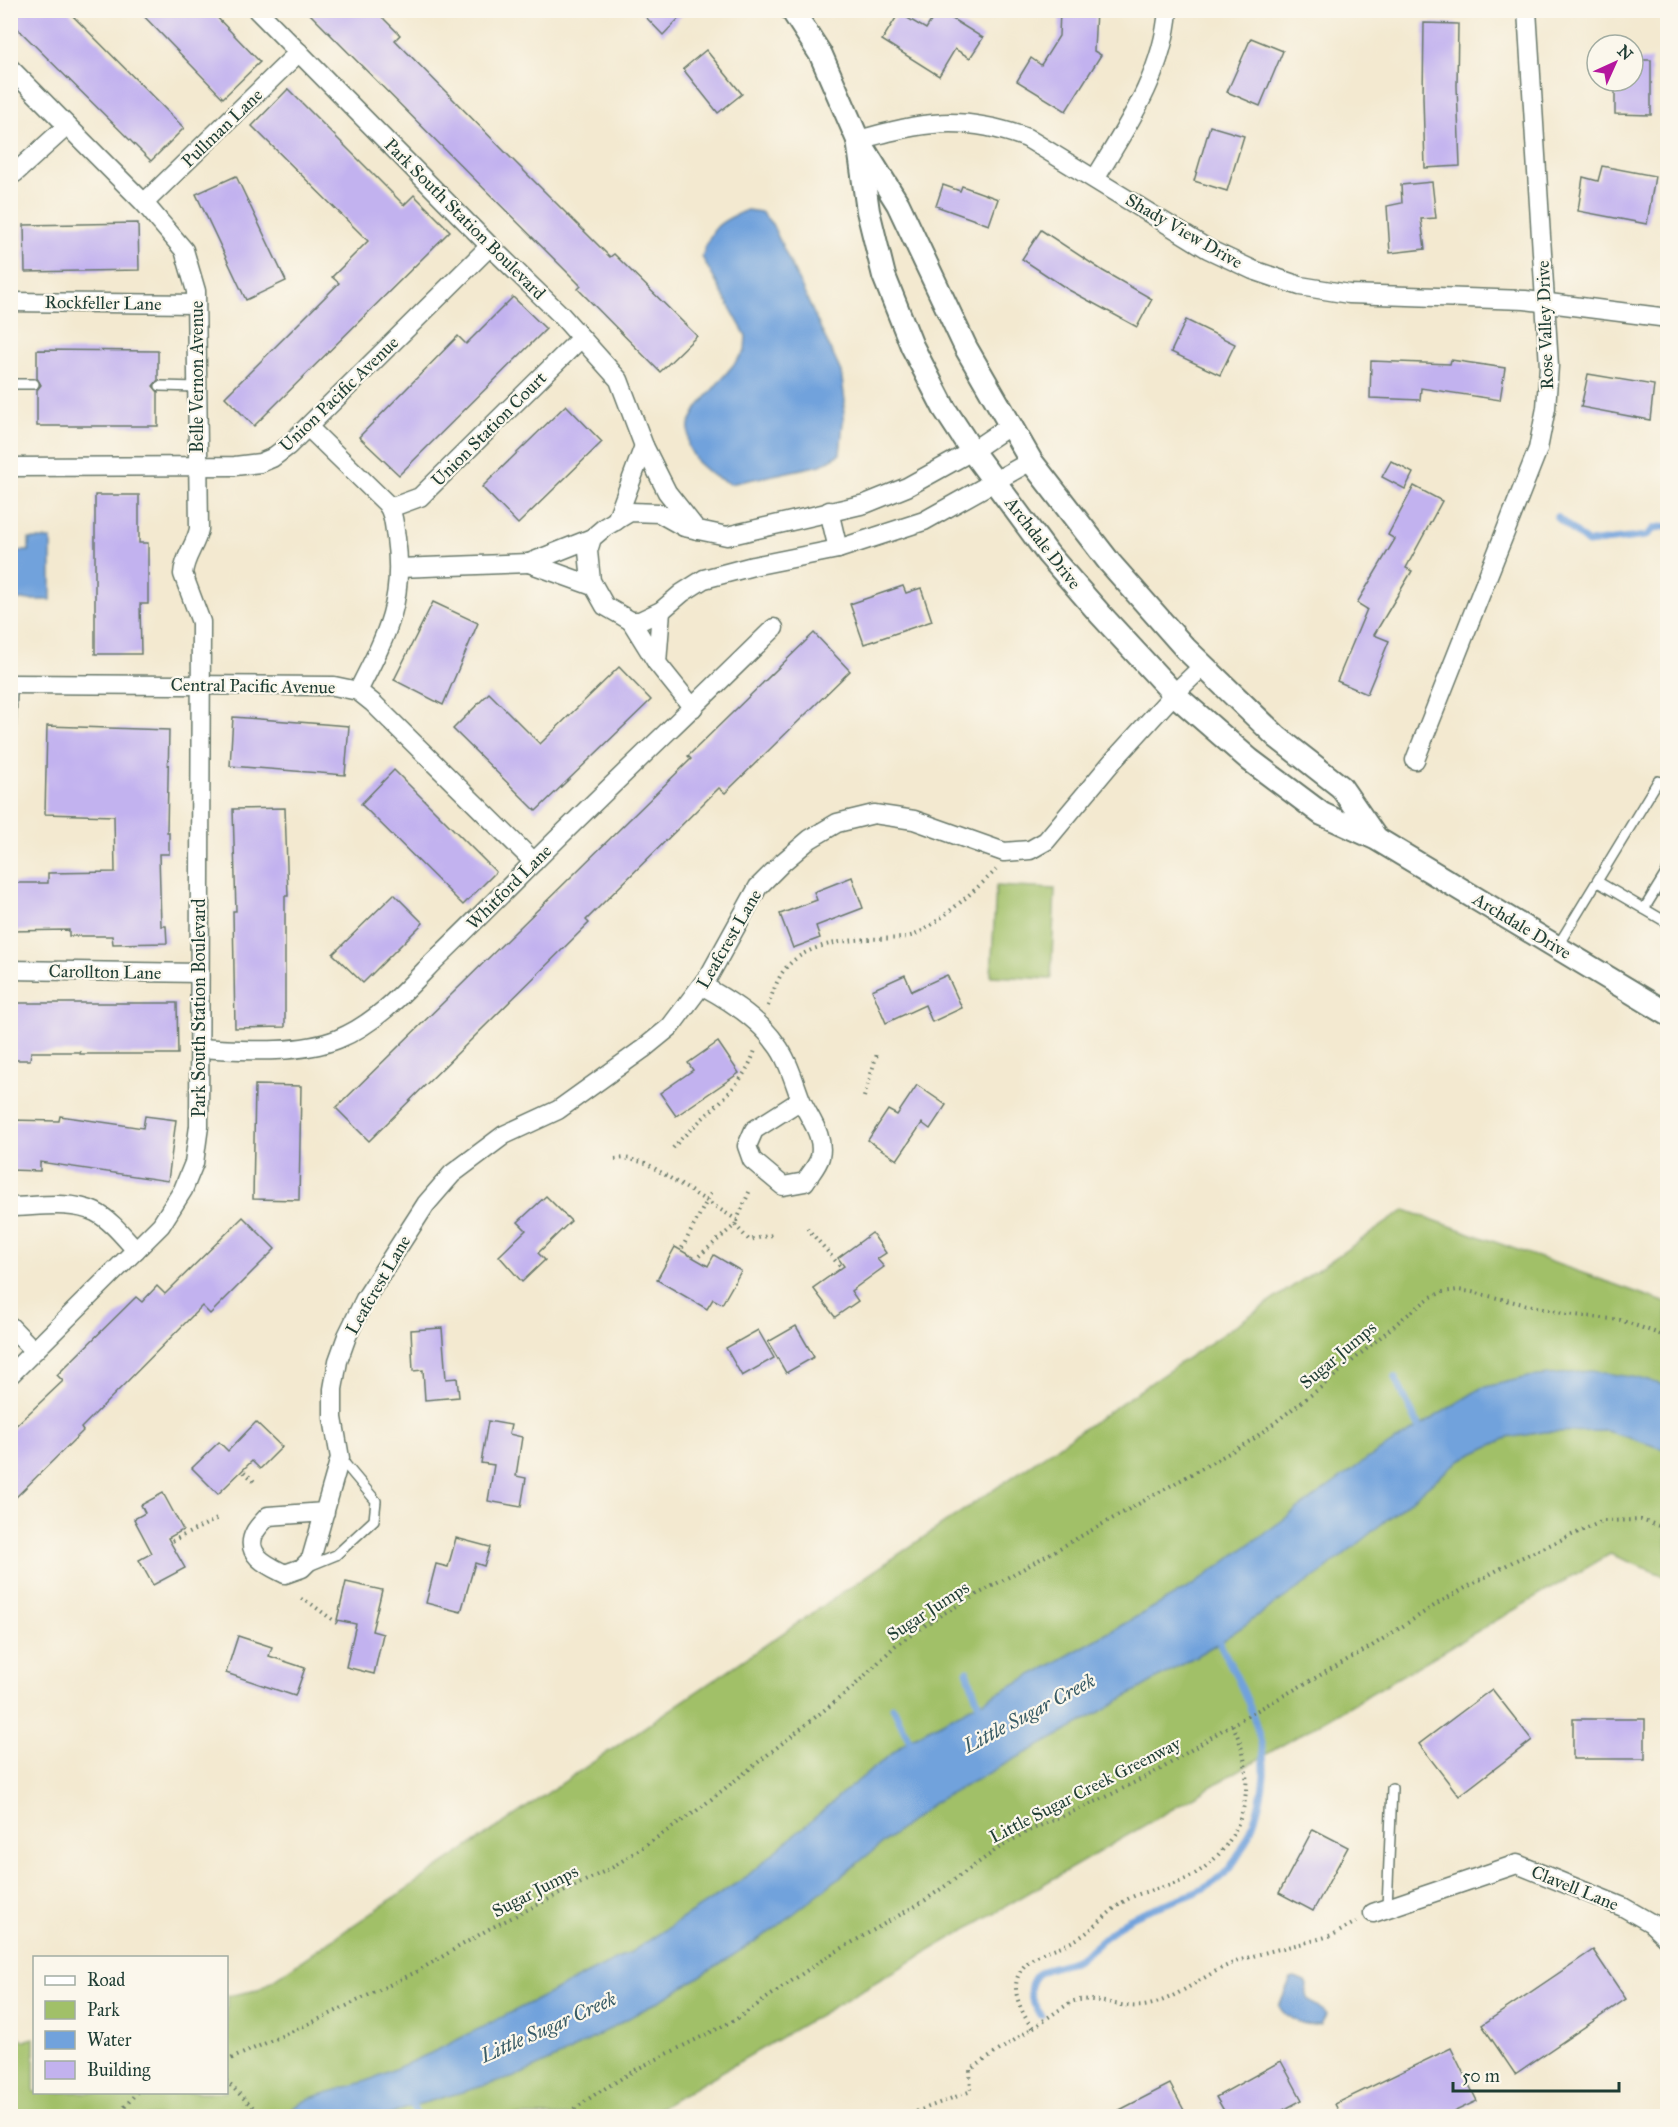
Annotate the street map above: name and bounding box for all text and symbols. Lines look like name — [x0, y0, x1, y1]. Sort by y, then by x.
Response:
north arrow — [1585, 33, 1645, 93]
text: N — [1614, 41, 1637, 65]
street label: Pullman Lane — [177, 84, 267, 172]
street label: Park South Station Boulevard — [380, 134, 550, 304]
street label: Shady View Drive — [1122, 189, 1246, 273]
street label: Rose Valley Drive — [1532, 260, 1558, 390]
street label: Rockfeller Lane — [44, 291, 162, 315]
street label: Belle Vernon Avenue — [186, 301, 208, 453]
street label: Union Pacific Avenue — [275, 331, 403, 457]
street label: Union Station Court — [427, 366, 552, 491]
street label: Archdale Drive — [1000, 492, 1086, 593]
street label: Central Pacific Avenue — [170, 674, 336, 698]
street label: Whitford Lane — [462, 840, 556, 934]
street label: Leafcrest Lane — [692, 885, 766, 993]
street label: Archdale Drive — [1468, 888, 1575, 964]
street label: Park South Station Boulevard — [188, 898, 210, 1118]
street label: Carollton Lane — [48, 960, 162, 984]
street label: Leafcrest Lane — [341, 1231, 415, 1339]
street label: Sugar Jumps — [1295, 1316, 1382, 1394]
street label: Sugar Jumps — [883, 1576, 974, 1647]
water label: Little Sugar Creek — [958, 1668, 1099, 1758]
street label: Little Sugar Creek Greenway — [986, 1732, 1185, 1849]
street label: Sugar Jumps — [488, 1860, 582, 1923]
street label: Clavell Lane — [1528, 1861, 1622, 1915]
legend — [33, 1956, 228, 2094]
text: Road — [87, 1969, 125, 1991]
water label: Little Sugar Creek — [476, 1986, 620, 2068]
text: Park — [87, 1999, 120, 2021]
text: Water — [87, 2029, 132, 2051]
scale bar — [1453, 2055, 1620, 2093]
text: Building — [87, 2059, 151, 2082]
text: 50 m — [1462, 2065, 1500, 2087]

